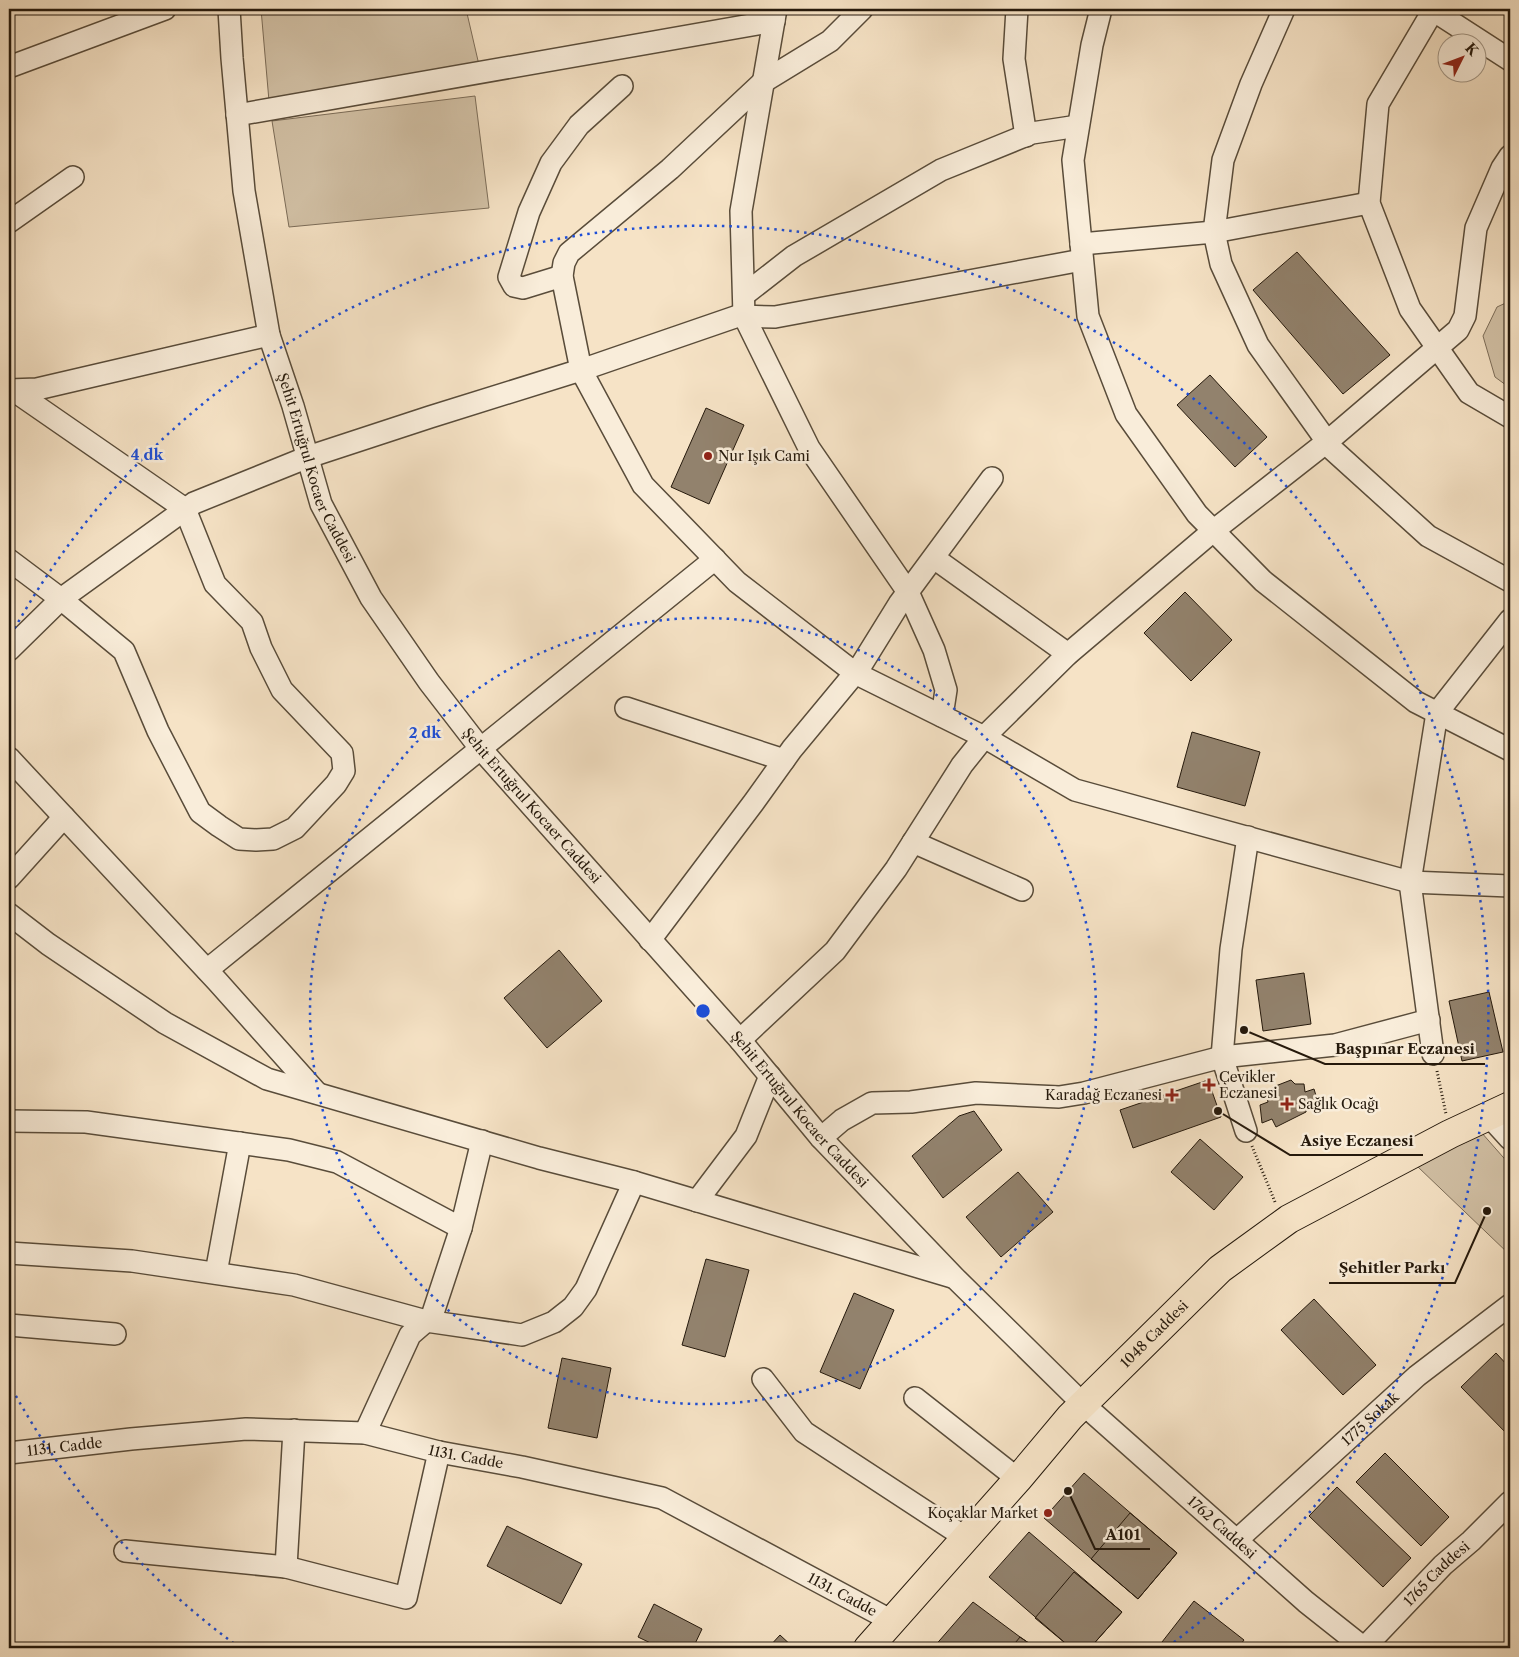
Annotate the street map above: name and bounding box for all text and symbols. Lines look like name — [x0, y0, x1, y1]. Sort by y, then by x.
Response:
north arrow — [1436, 32, 1486, 82]
text: K — [1461, 39, 1483, 60]
street label: Şehit Ertuğrul Kocaer Caddesi — [273, 371, 359, 566]
text: 4 dk — [131, 445, 164, 464]
place label: Nur Işık Cami — [718, 447, 810, 465]
marker: Nur Işık Cami — [702, 450, 714, 462]
text: 2 dk — [409, 723, 442, 742]
street label: Şehit Ertuğrul Kocaer Caddesi — [459, 724, 605, 887]
centre of rings — [694, 1002, 712, 1020]
street label: Şehit Ertuğrul Kocaer Caddesi — [727, 1027, 872, 1191]
callout: Başpınar Eczanesi — [1325, 1034, 1485, 1064]
text: Başpınar Eczanesi — [1335, 1039, 1476, 1058]
place label: Çevikler Eczanesi — [1219, 1068, 1278, 1102]
marker: Çevikler Eczanesi — [1203, 1079, 1215, 1091]
place label: Karadağ Eczanesi — [1045, 1086, 1162, 1104]
marker: Karadağ Eczanesi — [1166, 1089, 1178, 1101]
place label: Sağlık Ocağı — [1298, 1095, 1379, 1113]
marker: Sağlık Ocağı — [1280, 1097, 1294, 1111]
callout: Asiye Eczanesi — [1290, 1125, 1423, 1155]
text: Asiye Eczanesi — [1299, 1131, 1414, 1150]
callout: Şehitler Parkı — [1329, 1253, 1455, 1283]
text: Şehitler Parkı — [1339, 1258, 1446, 1277]
street label: 1048 Caddesi — [1116, 1297, 1192, 1371]
street label: 1775 Sokak — [1338, 1387, 1403, 1449]
street label: 1131. Cadde — [26, 1433, 104, 1460]
street label: 1131. Cadde — [426, 1441, 505, 1472]
street label: 1762 Caddesi — [1184, 1492, 1260, 1563]
place label: Koçaklar Market — [928, 1504, 1038, 1522]
marker: Koçaklar Market — [1042, 1507, 1054, 1519]
callout: A101 — [1095, 1519, 1150, 1549]
text: A101 — [1105, 1525, 1141, 1544]
street label: 1765 Caddesi — [1400, 1537, 1473, 1610]
street label: 1131. Cadde — [805, 1569, 880, 1620]

